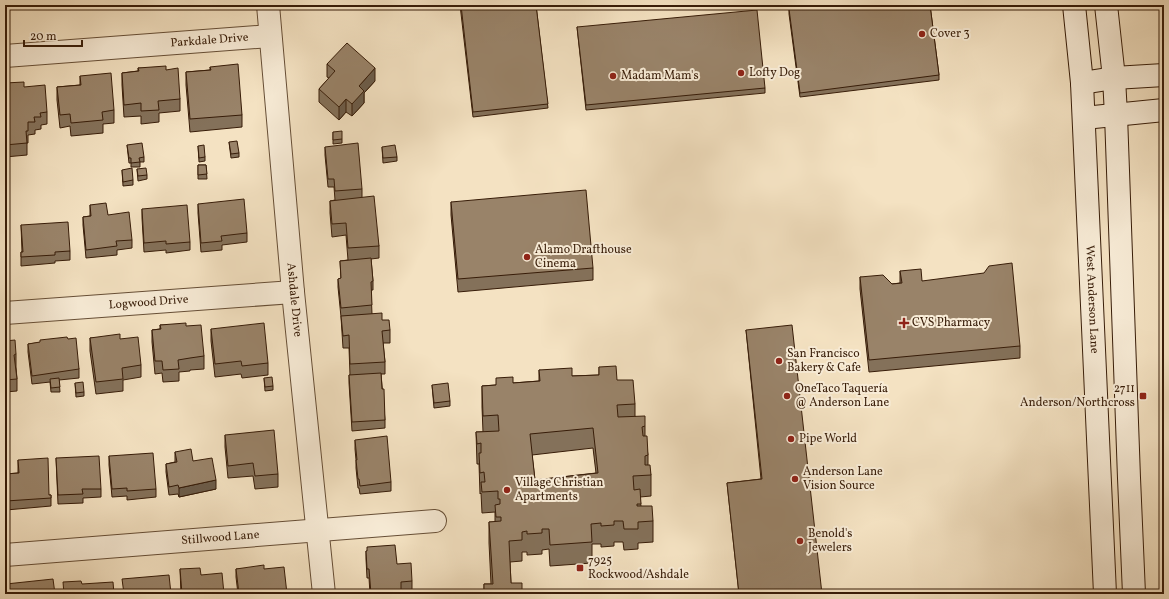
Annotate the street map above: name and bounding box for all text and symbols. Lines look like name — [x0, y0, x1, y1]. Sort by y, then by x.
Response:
scale bar — [24, 22, 82, 48]
place label: Cover 3 — [930, 26, 970, 42]
text: 20 m — [30, 29, 57, 45]
marker: Cover 3 — [917, 29, 927, 39]
street label: Parkdale Drive — [170, 30, 249, 51]
place label: Lofty Dog — [749, 65, 800, 81]
place label: Madam Mam's — [621, 68, 699, 84]
marker: Lofty Dog — [736, 68, 746, 78]
marker: Madam Mam's — [608, 71, 618, 81]
place label: Alamo Drafthouse Cinema — [535, 242, 632, 272]
street label: West Anderson Lane — [1081, 245, 1102, 354]
marker: Alamo Drafthouse Cinema — [522, 252, 532, 262]
street label: Ashdale Drive — [282, 262, 306, 338]
street label: Logwood Drive — [108, 292, 189, 313]
place label: CVS Pharmacy — [912, 315, 991, 331]
marker: CVS Pharmacy — [899, 318, 909, 328]
place label: San Francisco Bakery & Cafe — [787, 346, 861, 376]
marker: San Francisco Bakery & Cafe — [774, 356, 784, 366]
place label: OneTaco Taquería @ Anderson Lane — [795, 381, 889, 411]
place label: 2711 Anderson/Northcross — [1020, 381, 1135, 411]
marker: OneTaco Taquería @ Anderson Lane — [782, 391, 792, 401]
marker: 2711 Anderson/Northcross — [1138, 391, 1148, 401]
place label: Pipe World — [799, 431, 857, 447]
marker: Pipe World — [786, 434, 796, 444]
place label: Anderson Lane Vision Source — [803, 464, 883, 494]
marker: Anderson Lane Vision Source — [790, 474, 800, 484]
place label: Village Christian Apartments — [515, 475, 603, 505]
marker: Village Christian Apartments — [502, 485, 512, 495]
place label: Benold's Jewelers — [808, 526, 852, 556]
street label: Stillwood Lane — [181, 527, 260, 549]
marker: Benold's Jewelers — [795, 536, 805, 546]
place label: 7925 Rockwood/Ashdale — [588, 553, 689, 583]
marker: 7925 Rockwood/Ashdale — [575, 563, 585, 573]

